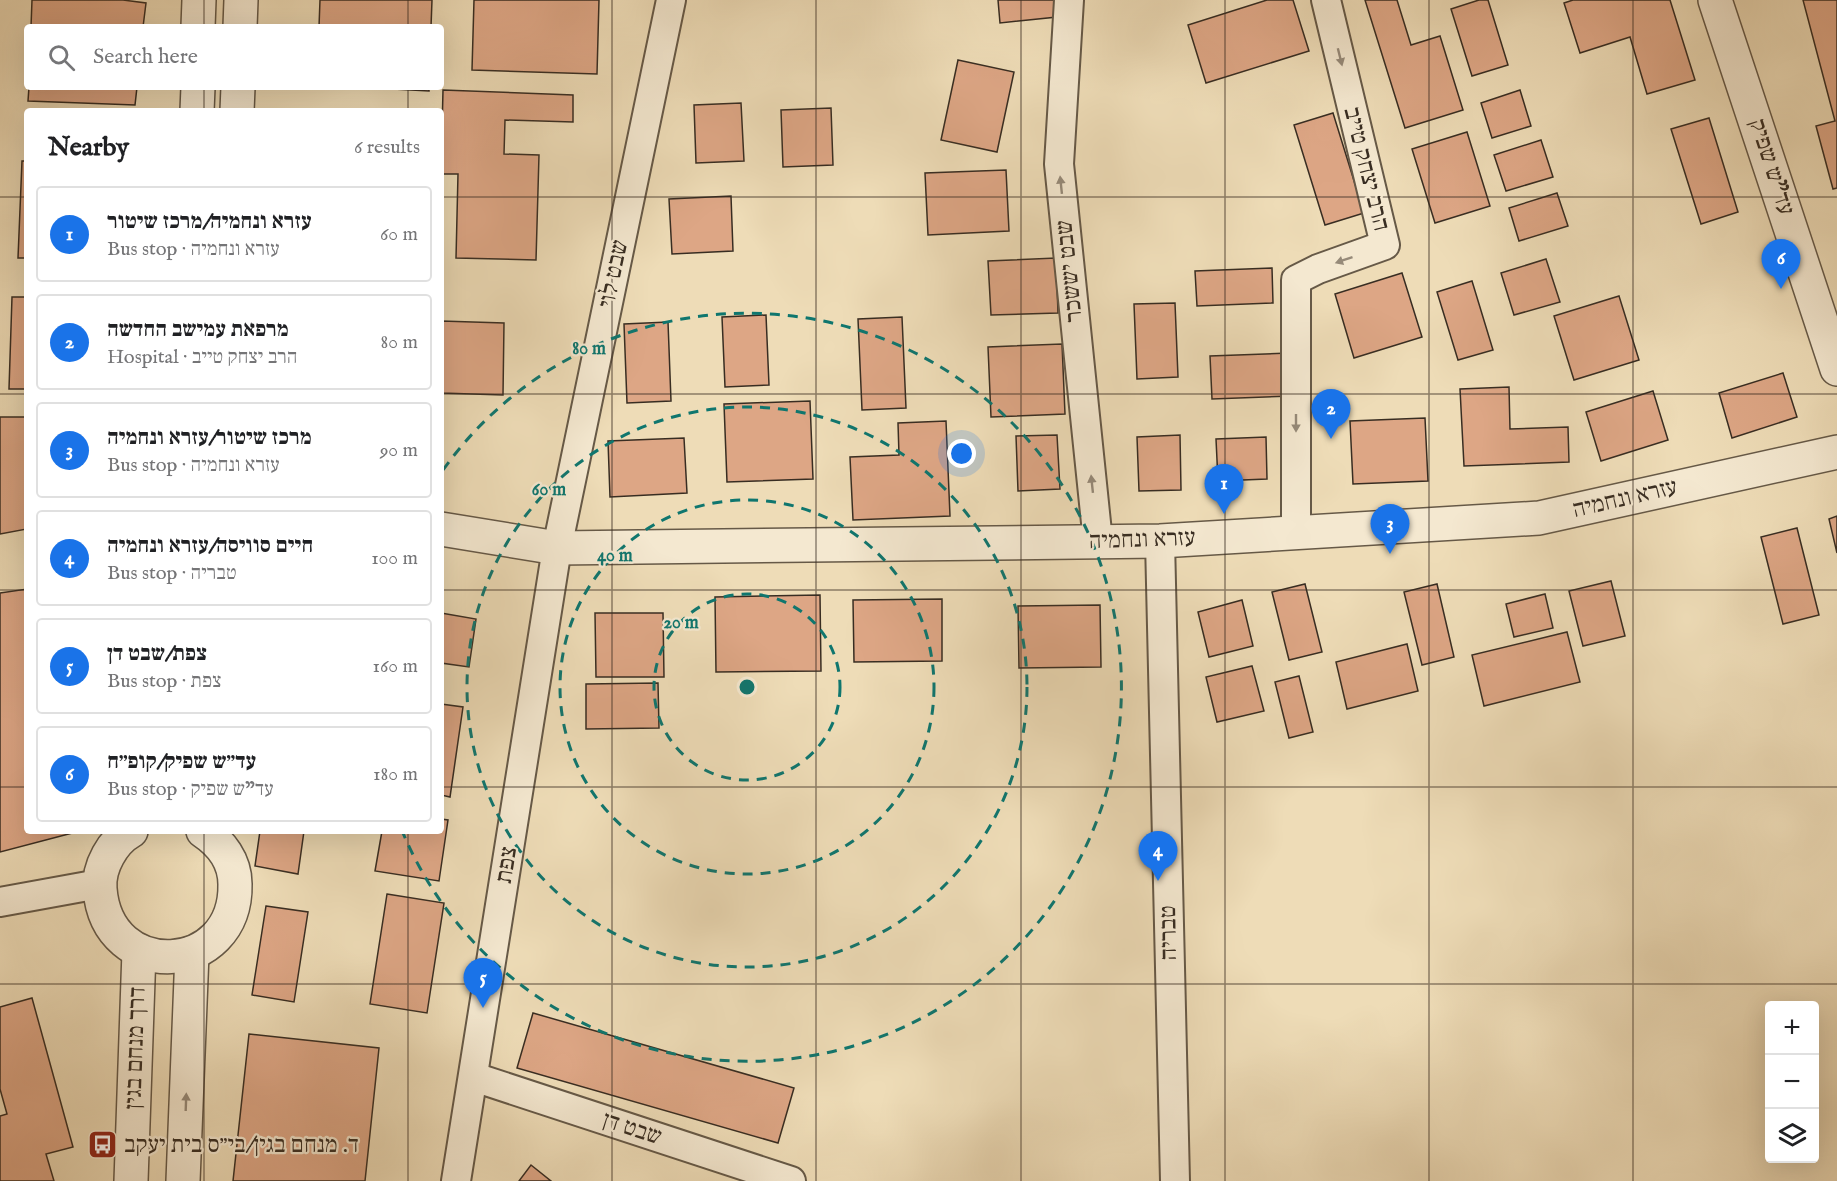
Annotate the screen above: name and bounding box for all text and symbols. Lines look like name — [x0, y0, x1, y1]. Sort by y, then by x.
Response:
search box — [24, 24, 444, 90]
icon: search — [45, 41, 78, 74]
text: Search here — [93, 43, 198, 71]
one-way arrow — [1335, 48, 1345, 66]
street label: הרב יצחק טייב — [1336, 104, 1396, 234]
street label: עד"ש שפיק — [1741, 115, 1801, 219]
text: Nearby — [48, 131, 129, 164]
text: 6 results — [354, 135, 420, 160]
one-way arrow — [1056, 176, 1066, 195]
text: עזרא ונחמיה/מרכז שיטור — [107, 208, 312, 236]
street label: שבט יששכר — [1049, 218, 1091, 324]
text: 1 — [66, 222, 73, 247]
text: 60 m — [380, 222, 418, 247]
text: Bus stop · עזרא ונחמיה — [107, 237, 280, 262]
street label: שבט לוי — [592, 237, 636, 311]
pin: 6 — [1762, 240, 1800, 289]
one-way arrow — [1335, 255, 1353, 265]
text: מרפאת עמישב החדשה — [107, 316, 289, 344]
text: 2 — [65, 330, 74, 355]
text: 80 m — [381, 330, 418, 355]
text: 80 m — [572, 338, 606, 361]
text: Hospital · הרב יצחק טייב — [107, 345, 297, 370]
pin: 2 — [1312, 390, 1350, 439]
one-way arrow — [1291, 414, 1301, 433]
text: מרכז שיטור/עזרא ונחמיה — [107, 424, 312, 452]
text: 3 — [66, 438, 73, 463]
text: 90 m — [380, 438, 418, 463]
your location — [947, 439, 976, 468]
text: Bus stop · עזרא ונחמיה — [107, 453, 280, 478]
pin: 1 — [1204, 464, 1244, 514]
street label: עזרא ונחמיה — [1569, 472, 1681, 526]
one-way arrow — [1087, 474, 1096, 493]
text: 60 m — [532, 479, 566, 502]
pin: 3 — [1370, 504, 1410, 554]
street label: עזרא ונחמיה — [1088, 523, 1196, 557]
text: חיים סוויסה/עזרא ונחמיה — [107, 532, 313, 560]
text: 40 m — [597, 545, 633, 568]
text: 4 — [65, 546, 74, 571]
text: 100 m — [371, 546, 418, 571]
text: Bus stop · טבריה — [107, 561, 237, 586]
text: 20 m — [663, 612, 699, 635]
text: צפת/שבט דן — [107, 640, 207, 668]
text: 5 — [66, 654, 73, 679]
text: 160 m — [372, 654, 418, 679]
text: Bus stop · צפת — [107, 669, 222, 694]
centre of rings — [737, 677, 757, 697]
text: עד״ש שפיק/קופ״ח — [107, 748, 256, 776]
text: 6 — [65, 762, 74, 787]
text: 180 m — [373, 762, 418, 787]
text: Bus stop · עד"ש שפיק — [107, 777, 274, 802]
pin: 4 — [1138, 832, 1178, 881]
street label: צפת — [489, 844, 525, 886]
street label: טבריה — [1153, 905, 1185, 961]
pin: 5 — [464, 958, 502, 1008]
street label: דרך מנחם בגין — [118, 986, 154, 1110]
map controls — [1765, 1001, 1819, 1163]
button: + — [1765, 1001, 1819, 1055]
button: − — [1765, 1055, 1819, 1109]
one-way arrow — [182, 1092, 191, 1111]
street label: שבט דן — [598, 1105, 666, 1153]
button: layers — [1765, 1109, 1819, 1163]
bus stop icon: ד. מנחם בגין/בי״ס בית יעקב — [87, 1129, 119, 1161]
place label: ד. מנחם בגין/בי״ס בית יעקב — [124, 1130, 359, 1161]

